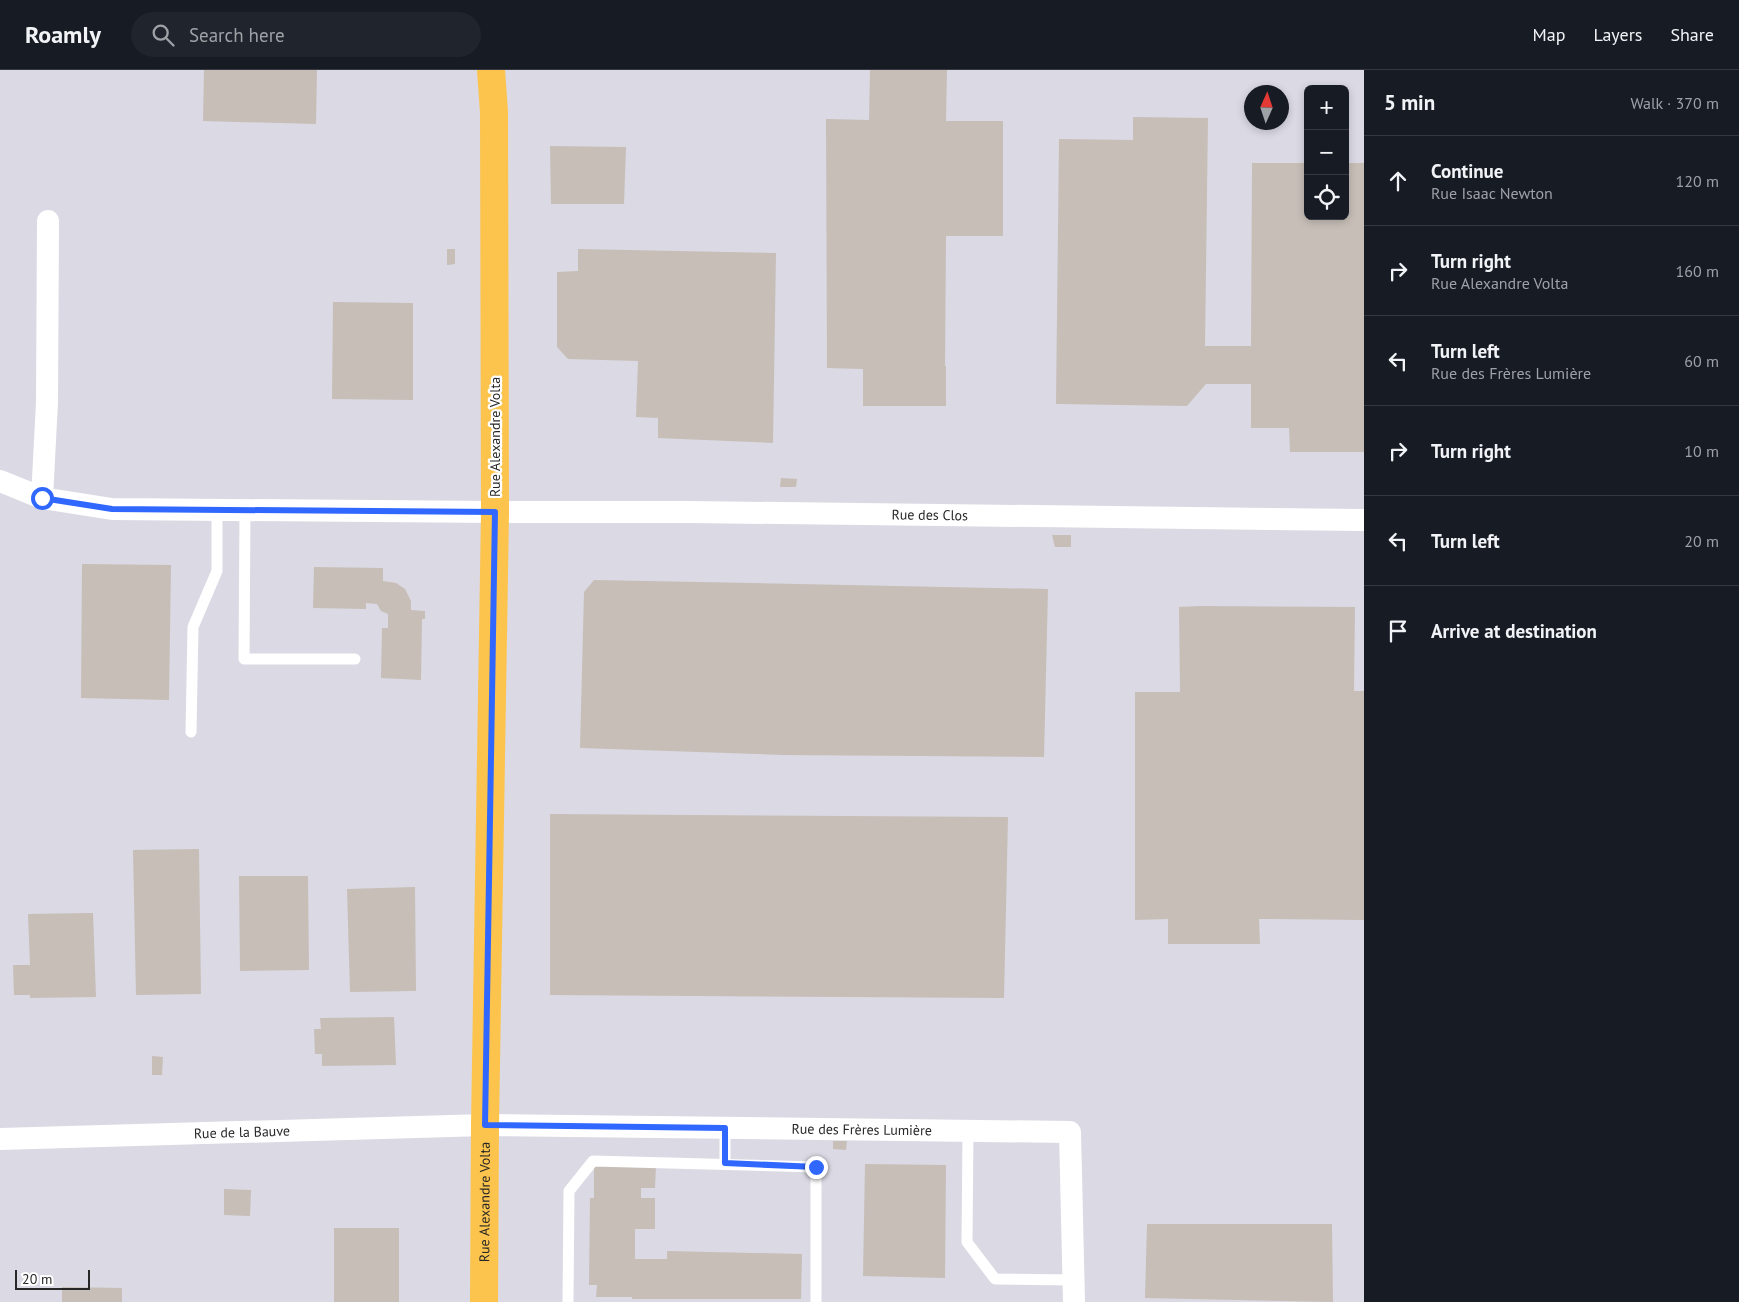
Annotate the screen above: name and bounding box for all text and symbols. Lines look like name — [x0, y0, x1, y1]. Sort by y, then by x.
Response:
search box — [131, 12, 481, 57]
text: Roamly — [25, 19, 101, 50]
icon: search — [149, 21, 177, 49]
text: Search here — [189, 23, 285, 47]
text: Map — [1533, 23, 1565, 46]
text: Layers — [1593, 23, 1642, 46]
text: Share — [1670, 23, 1714, 46]
north arrow — [1244, 85, 1289, 130]
map controls — [1304, 85, 1349, 220]
button: + — [1304, 85, 1349, 130]
text: 5 min — [1384, 89, 1435, 116]
text: Walk · 370 m — [1630, 93, 1719, 113]
button: − — [1304, 130, 1349, 175]
text: Continue — [1431, 159, 1503, 183]
icon: ahead — [1384, 167, 1412, 195]
text: 120 m — [1676, 171, 1719, 191]
button: locate — [1304, 175, 1349, 220]
text: Rue Isaac Newton — [1431, 183, 1553, 203]
text: Turn right — [1431, 249, 1511, 273]
icon: right — [1384, 257, 1412, 285]
text: 160 m — [1676, 261, 1719, 281]
text: Rue Alexandre Volta — [1431, 273, 1568, 293]
text: Turn left — [1431, 339, 1500, 363]
icon: left — [1384, 347, 1412, 375]
text: 60 m — [1684, 351, 1719, 371]
text: Rue des Frères Lumière — [1431, 363, 1591, 383]
street label: Rue Alexandre Volta — [486, 377, 504, 497]
icon: right — [1384, 437, 1412, 465]
text: Turn right — [1431, 439, 1511, 463]
text: 10 m — [1684, 441, 1719, 461]
route start — [31, 487, 54, 510]
street label: Rue des Clos — [891, 505, 968, 524]
icon: left — [1384, 527, 1412, 555]
text: Turn left — [1431, 529, 1500, 553]
text: 20 m — [1684, 531, 1719, 551]
icon: arrive — [1384, 617, 1412, 645]
text: Arrive at destination — [1431, 619, 1597, 643]
street label: Rue des Frères Lumière — [792, 1120, 932, 1139]
street label: Rue de la Bauve — [194, 1122, 290, 1142]
street label: Rue Alexandre Volta — [475, 1142, 494, 1262]
route end — [805, 1156, 828, 1179]
scale bar — [15, 1267, 90, 1290]
text: 20 m — [22, 1270, 52, 1288]

